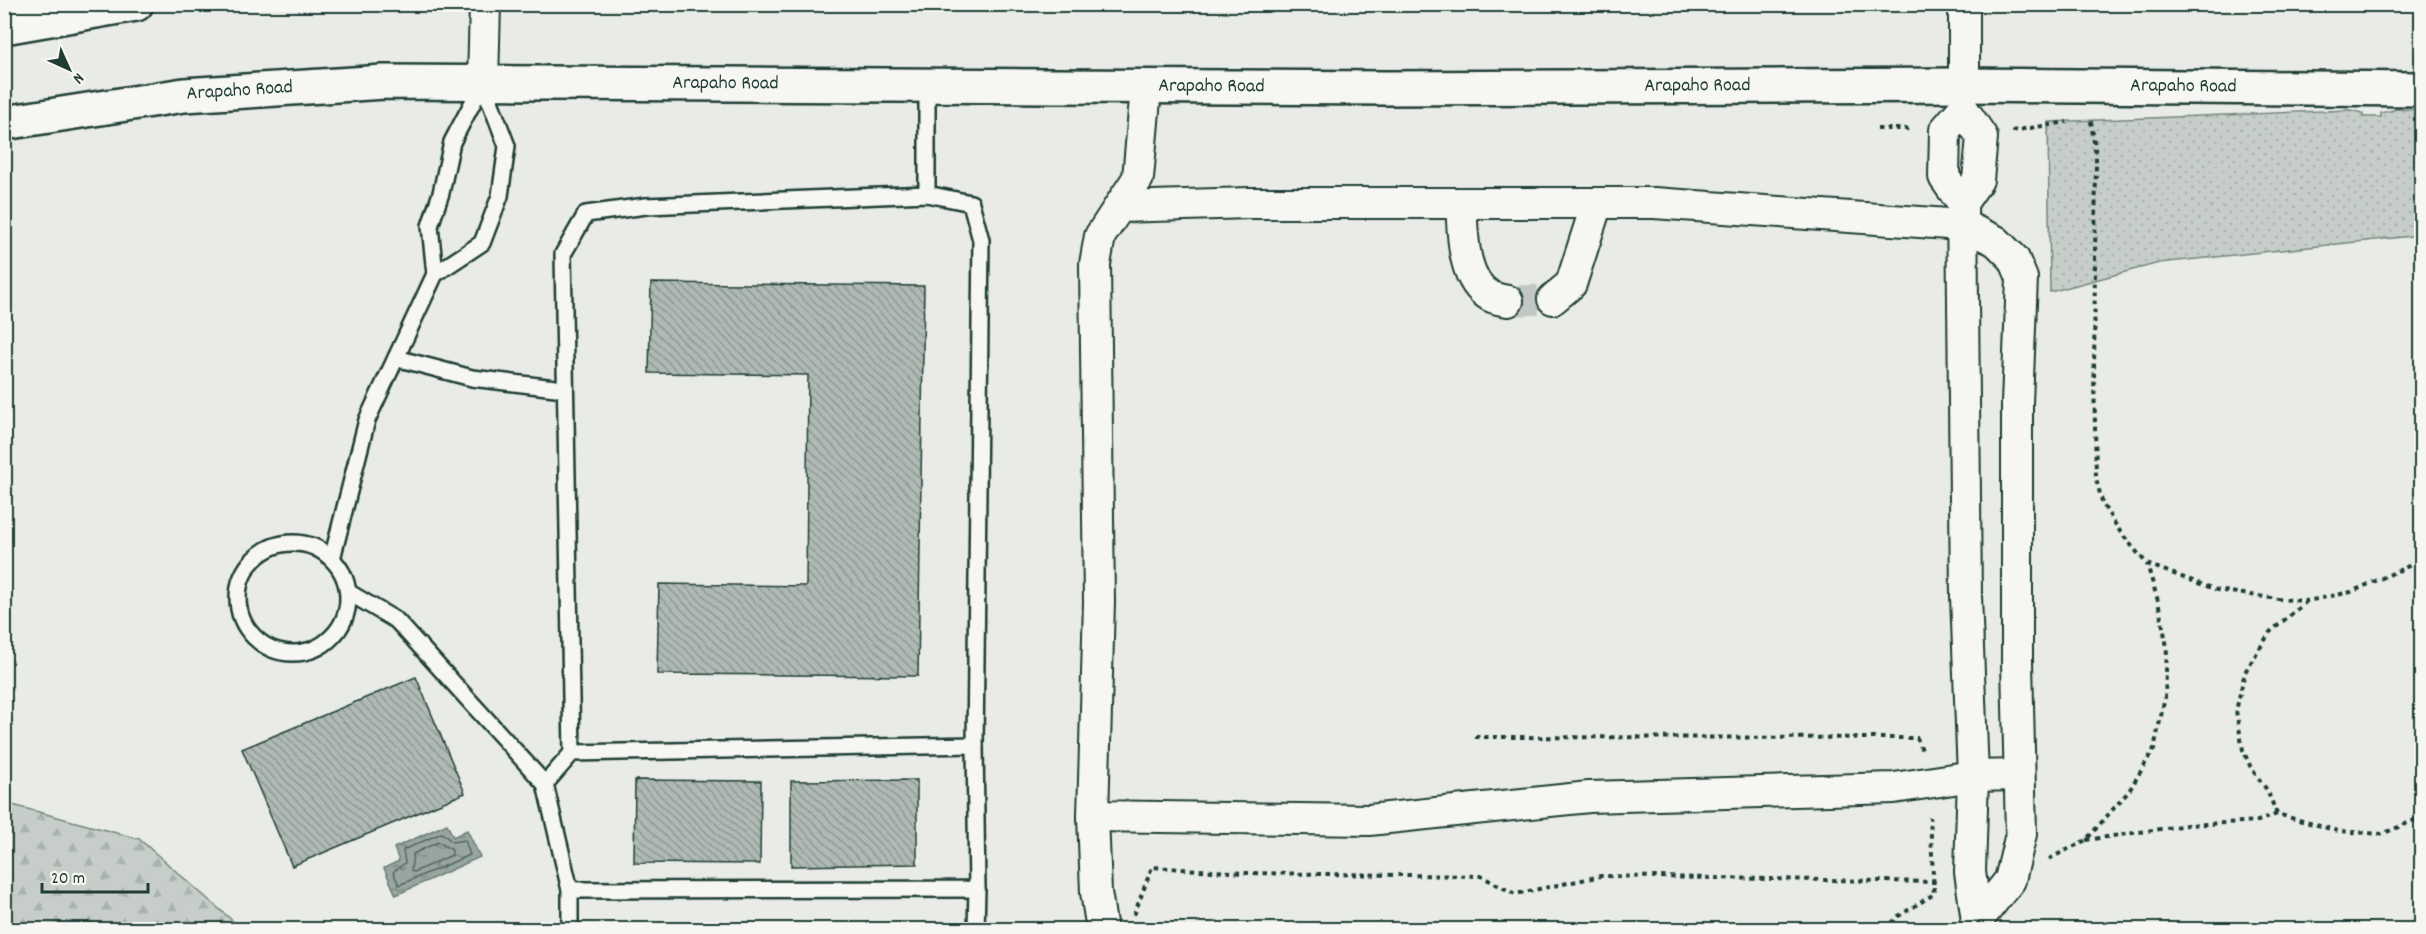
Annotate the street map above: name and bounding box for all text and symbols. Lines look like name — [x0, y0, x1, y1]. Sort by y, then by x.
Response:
north arrow — [39, 39, 99, 99]
text: N — [67, 67, 89, 89]
street label: Arapaho Road — [672, 70, 779, 98]
street label: Arapaho Road — [1644, 72, 1751, 101]
street label: Arapaho Road — [2130, 72, 2237, 101]
street label: Arapaho Road — [1158, 73, 1265, 101]
street label: Arapaho Road — [186, 74, 294, 109]
scale bar — [42, 856, 148, 894]
text: 20 m — [51, 867, 85, 892]

